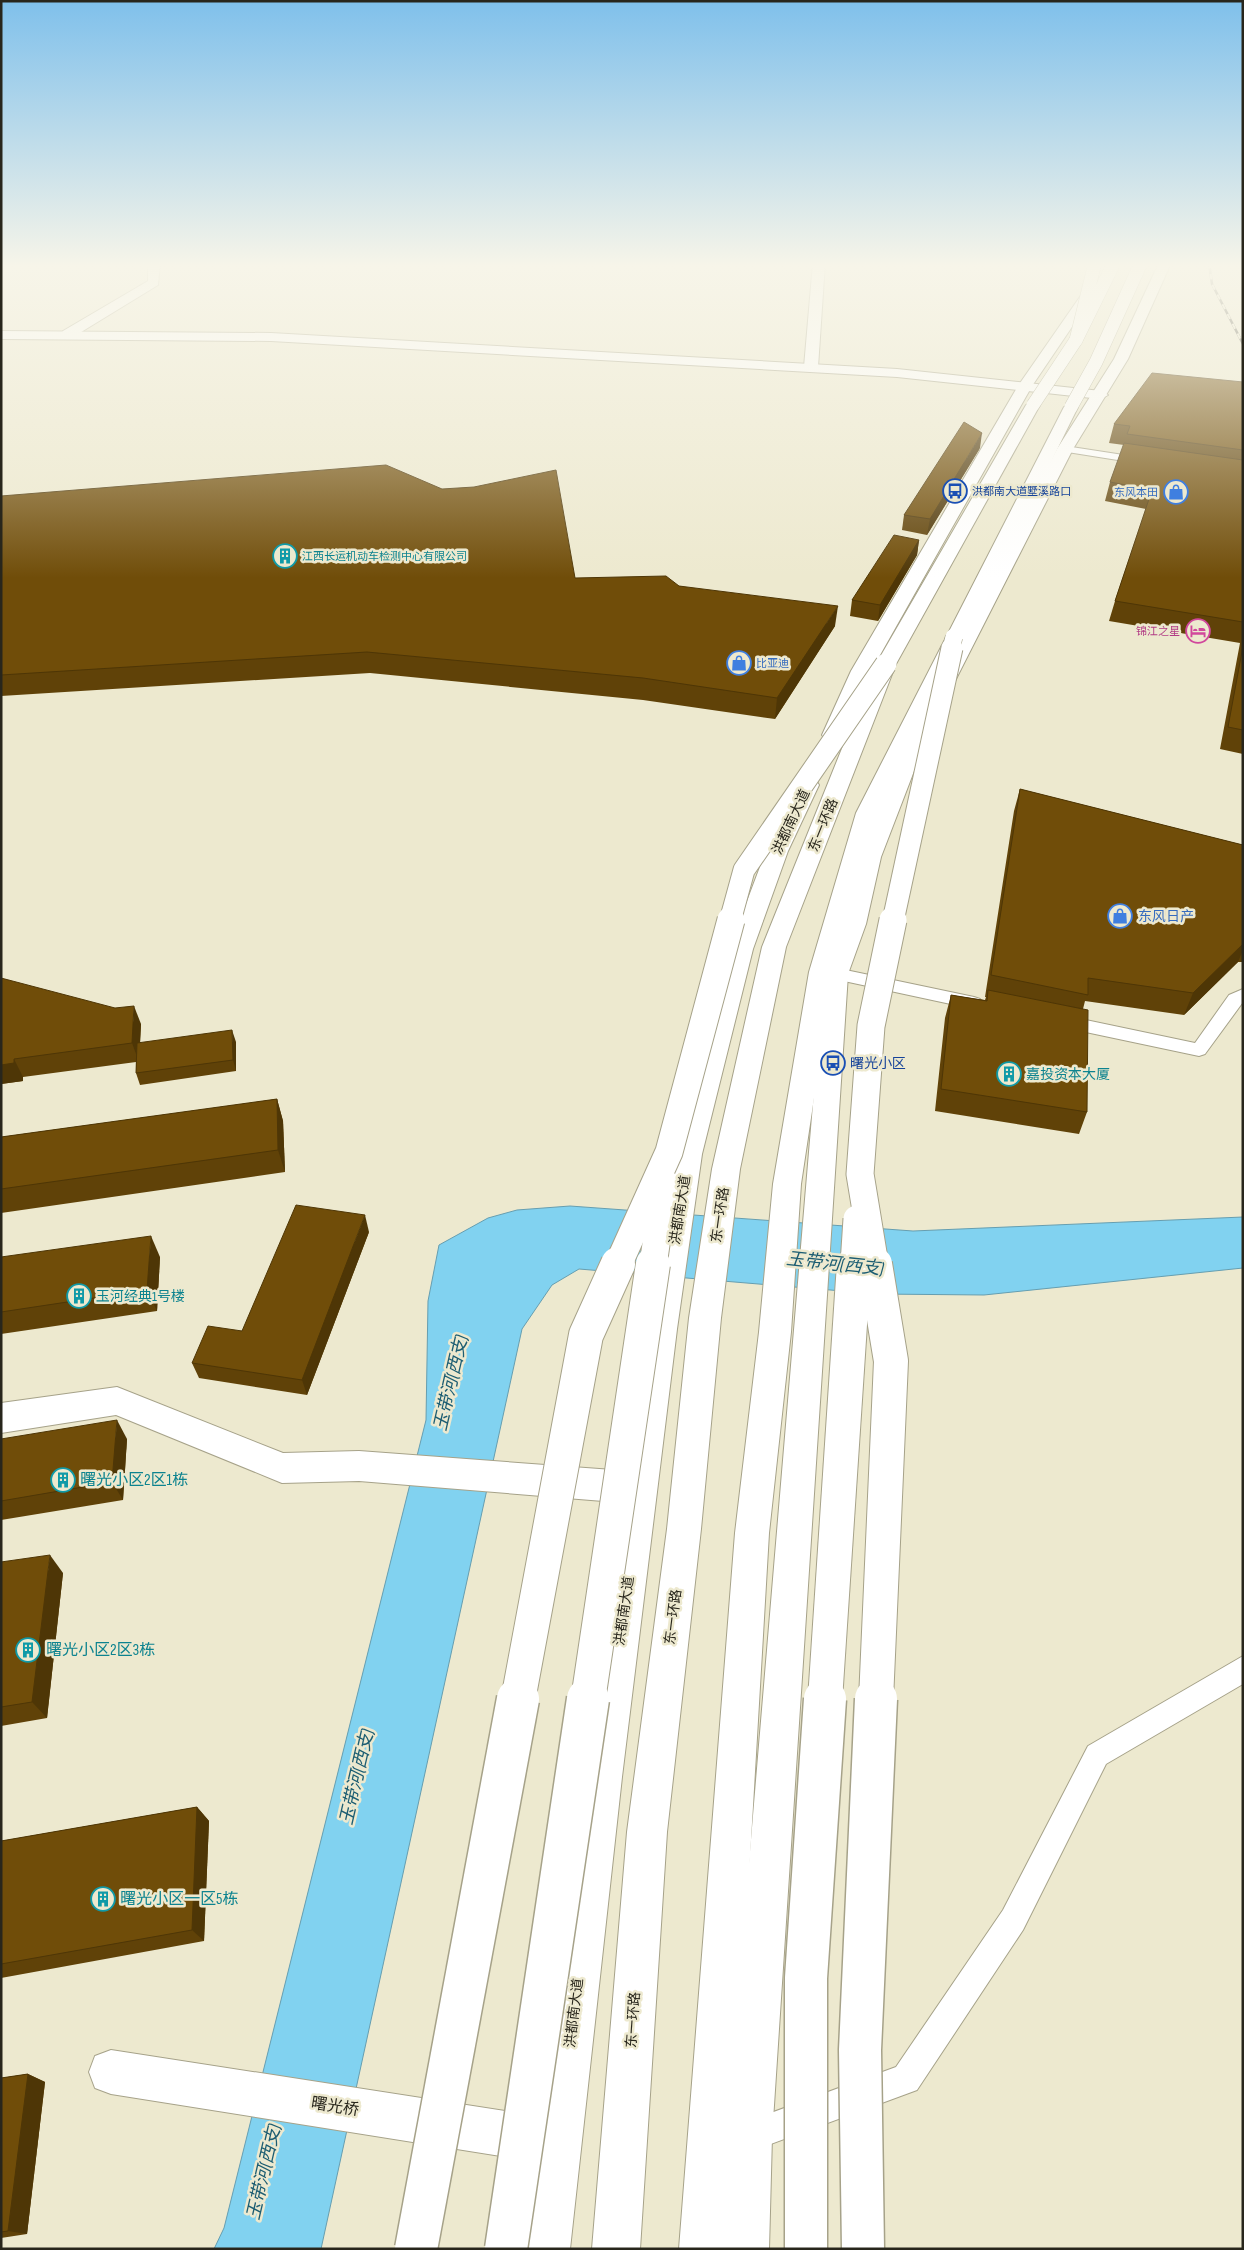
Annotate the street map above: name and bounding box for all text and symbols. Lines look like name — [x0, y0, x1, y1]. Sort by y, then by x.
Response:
bus stop icon: 洪都南大道墅溪路口 — [942, 478, 968, 504]
shop icon: 东风本田 — [1163, 479, 1189, 505]
place label: 洪都南大道墅溪路口 — [972, 485, 1071, 498]
place label: 东风本田 — [1114, 486, 1158, 499]
building icon: 江西长运机动车检测中心有限公司 — [272, 543, 298, 569]
place label: 江西长运机动车检测中心有限公司 — [302, 550, 467, 563]
hotel icon: 锦江之星 — [1185, 618, 1211, 644]
place label: 锦江之星 — [1136, 625, 1180, 638]
shop icon: 比亚迪 — [726, 650, 752, 676]
place label: 比亚迪 — [756, 657, 789, 670]
street label: 洪都南大道 — [769, 787, 813, 857]
street label: 东一环路 — [805, 796, 841, 854]
shop icon: 东风日产 — [1107, 903, 1133, 929]
place label: 东风日产 — [1138, 908, 1194, 925]
bus stop icon: 曙光小区 — [820, 1050, 846, 1076]
place label: 曙光小区 — [850, 1055, 906, 1072]
building icon: 嘉投资本大厦 — [996, 1061, 1022, 1087]
place label: 嘉投资本大厦 — [1026, 1066, 1110, 1083]
street label: 洪都南大道 — [666, 1174, 694, 1246]
street label: 东一环路 — [708, 1186, 732, 1244]
water label: 玉带河(西支) — [785, 1248, 885, 1280]
building icon: 玉河经典1号楼 — [66, 1283, 92, 1309]
place label: 玉河经典1号楼 — [96, 1288, 185, 1305]
water label: 玉带河(西支) — [430, 1333, 472, 1433]
building icon: 曙光小区2区1栋 — [50, 1467, 76, 1493]
place label: 曙光小区2区1栋 — [80, 1471, 188, 1490]
street label: 洪都南大道 — [611, 1575, 637, 1647]
street label: 东一环路 — [661, 1588, 685, 1646]
building icon: 曙光小区2区3栋 — [15, 1637, 41, 1663]
place label: 曙光小区2区3栋 — [46, 1641, 155, 1660]
water label: 玉带河(西支) — [336, 1727, 378, 1827]
building icon: 曙光小区一区5栋 — [90, 1886, 116, 1912]
place label: 曙光小区一区5栋 — [120, 1890, 238, 1909]
street label: 洪都南大道 — [561, 1977, 587, 2049]
street label: 东一环路 — [623, 1991, 643, 2049]
street label: 曙光桥 — [310, 2094, 360, 2120]
water label: 玉带河(西支) — [243, 2122, 285, 2222]

